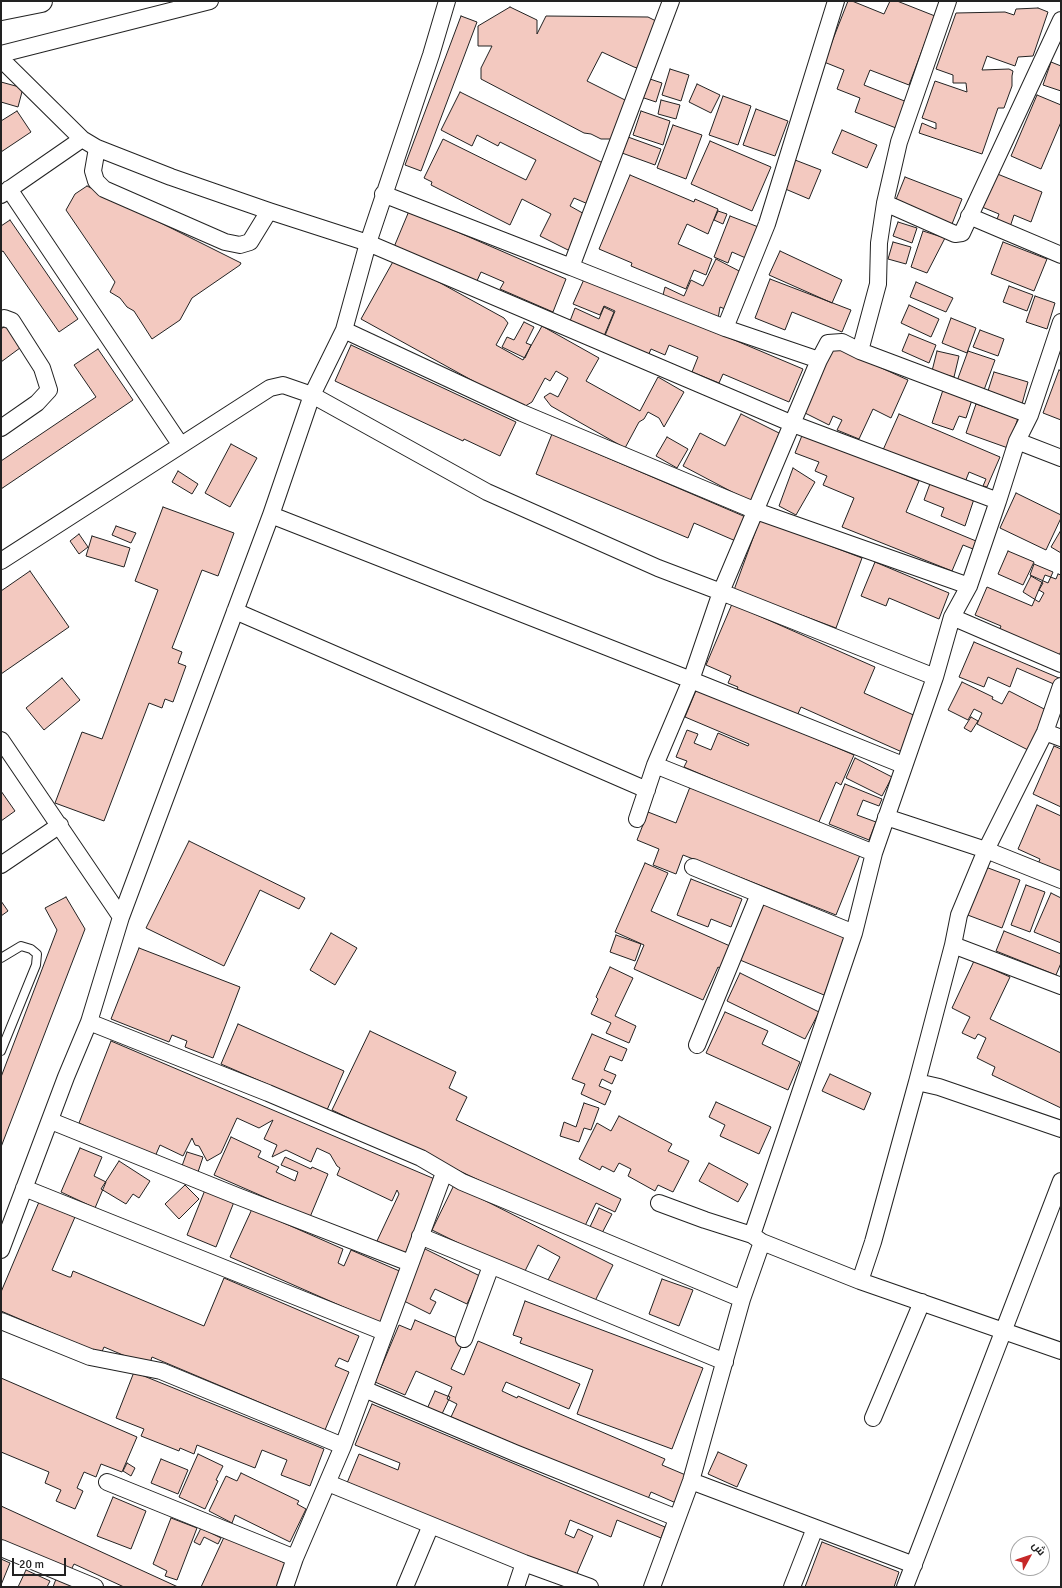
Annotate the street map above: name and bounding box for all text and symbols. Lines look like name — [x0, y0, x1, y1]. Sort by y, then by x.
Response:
north arrow — [1010, 1536, 1050, 1576]
text: ش — [1029, 1539, 1048, 1558]
scale bar — [14, 1550, 68, 1576]
text: 20 m — [19, 1557, 44, 1572]

